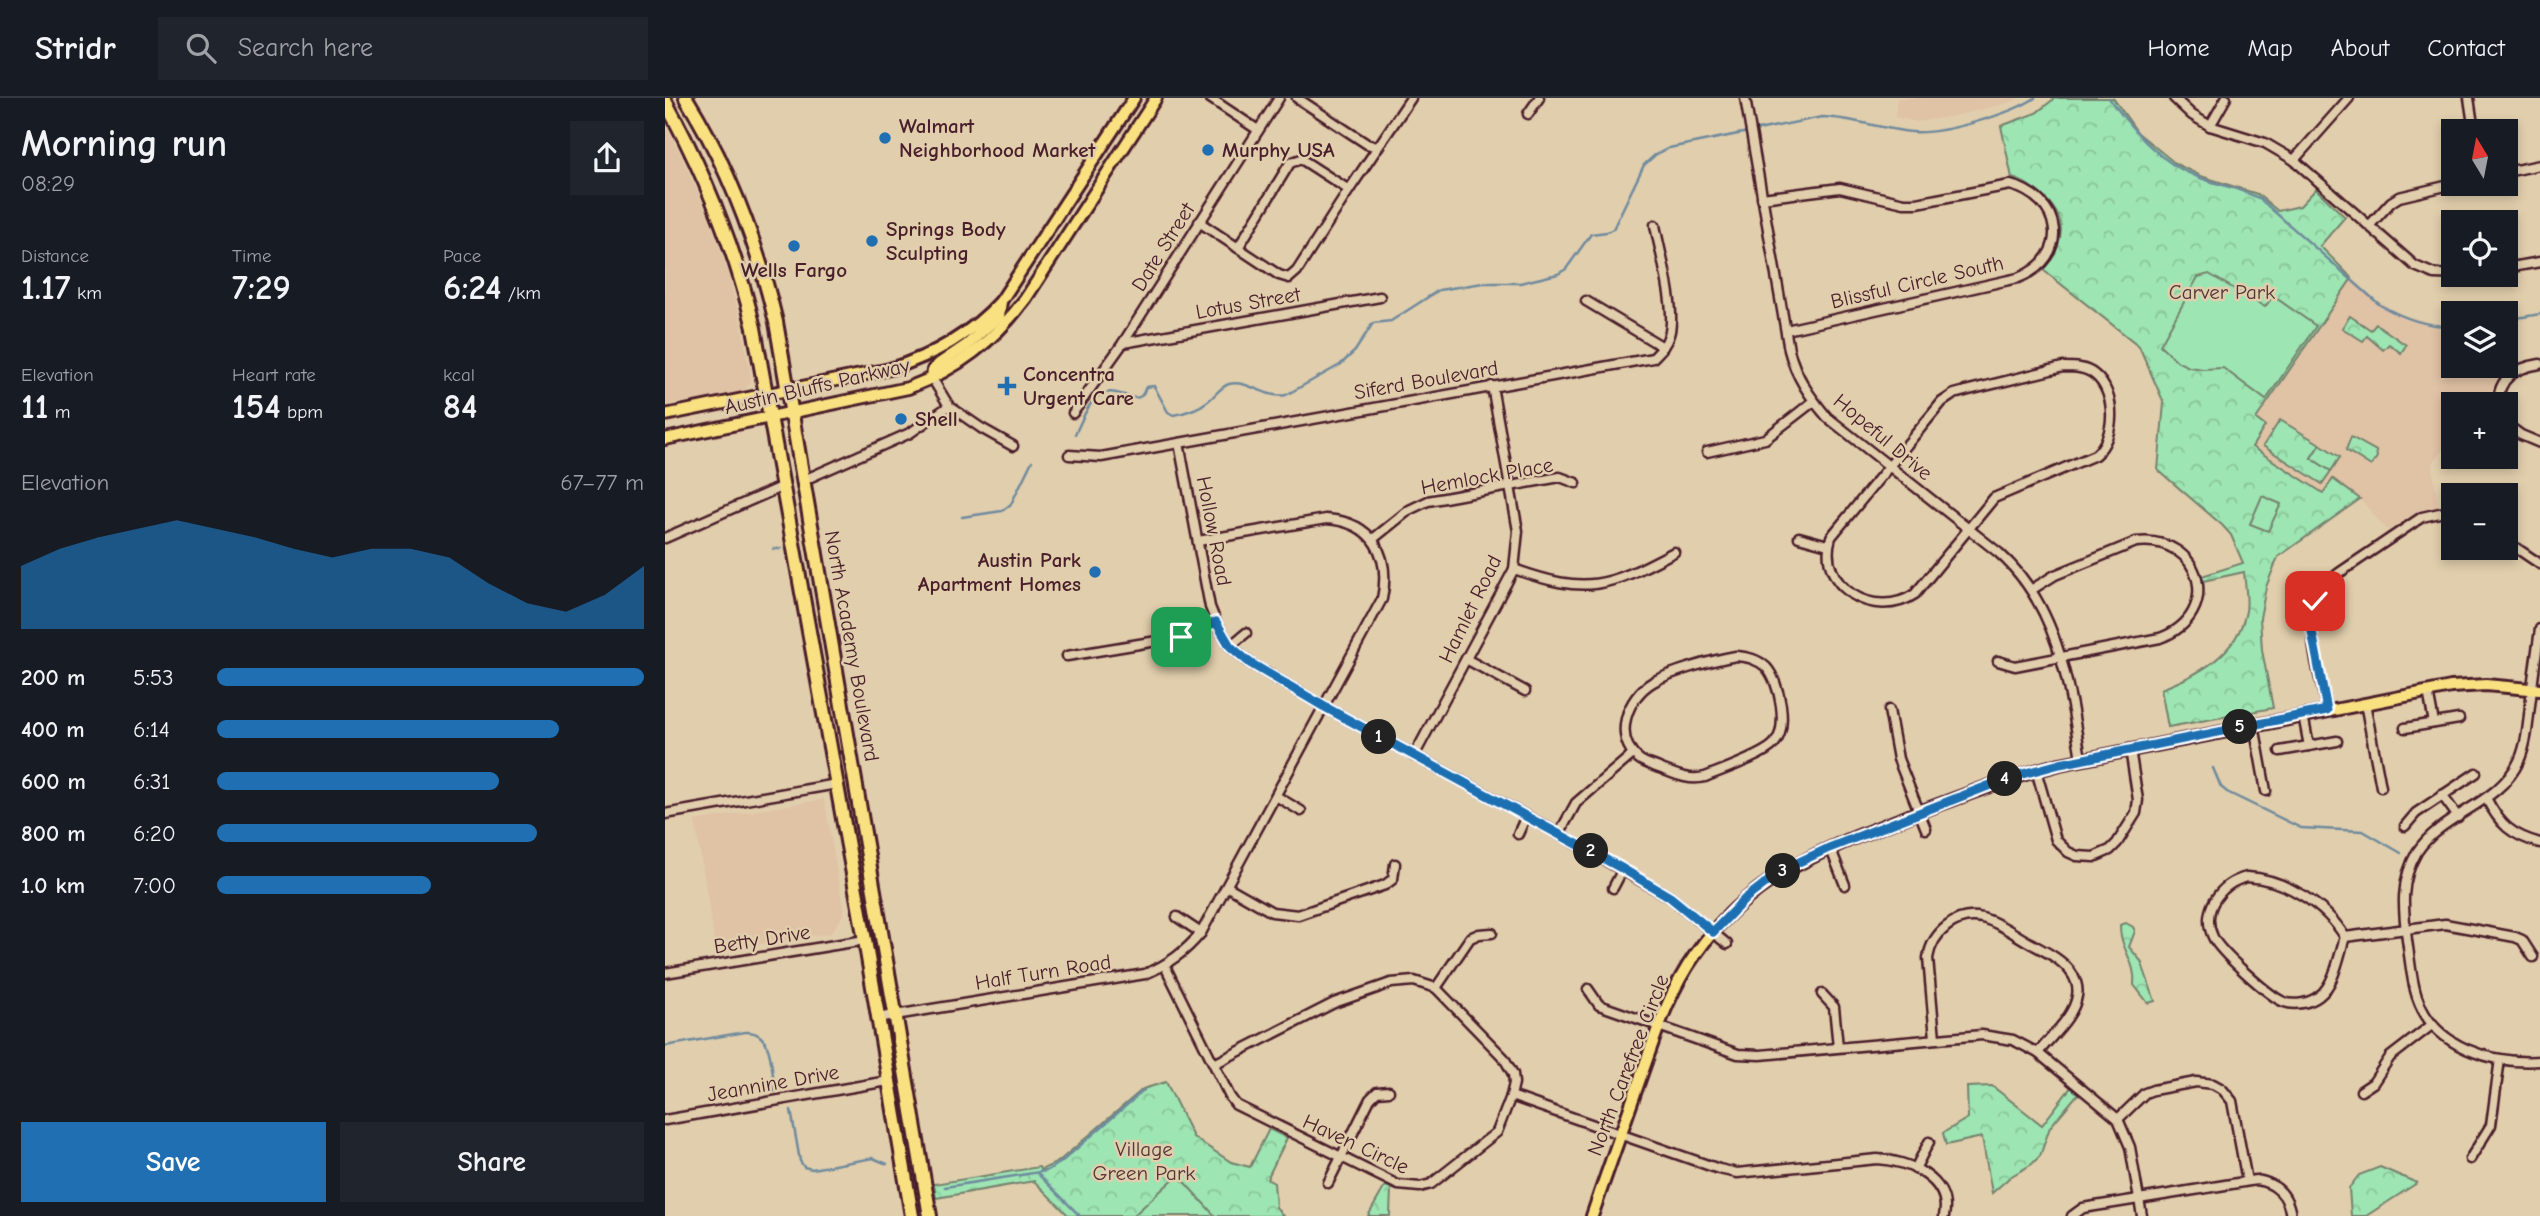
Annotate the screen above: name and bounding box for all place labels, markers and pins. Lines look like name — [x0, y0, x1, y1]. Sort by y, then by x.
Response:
place label: Walmart Neighborhood Market — [899, 114, 1097, 162]
marker: Walmart Neighborhood Market — [877, 130, 893, 146]
place label: Murphy USA — [1222, 138, 1335, 162]
marker: Murphy USA — [1200, 142, 1216, 158]
place label: Springs Body Sculpting — [886, 217, 1006, 265]
marker: Springs Body Sculpting — [864, 233, 880, 249]
marker: Wells Fargo — [786, 238, 802, 254]
place label: Wells Fargo — [741, 258, 847, 282]
place label: Concentra Urgent Care — [1023, 362, 1134, 410]
marker: Concentra Urgent Care — [997, 376, 1017, 396]
place label: Shell — [915, 407, 958, 431]
marker: Shell — [893, 411, 909, 427]
place label: Austin Park Apartment Homes — [918, 548, 1082, 596]
marker: Austin Park Apartment Homes — [1087, 564, 1103, 580]
pin — [2285, 571, 2345, 631]
pin — [1151, 607, 1211, 667]
pin: 5 — [2223, 710, 2257, 744]
pin: 1 — [1361, 720, 1397, 754]
pin: 4 — [1987, 762, 2023, 796]
pin: 2 — [1573, 834, 1609, 868]
pin: 3 — [1765, 854, 1801, 888]

